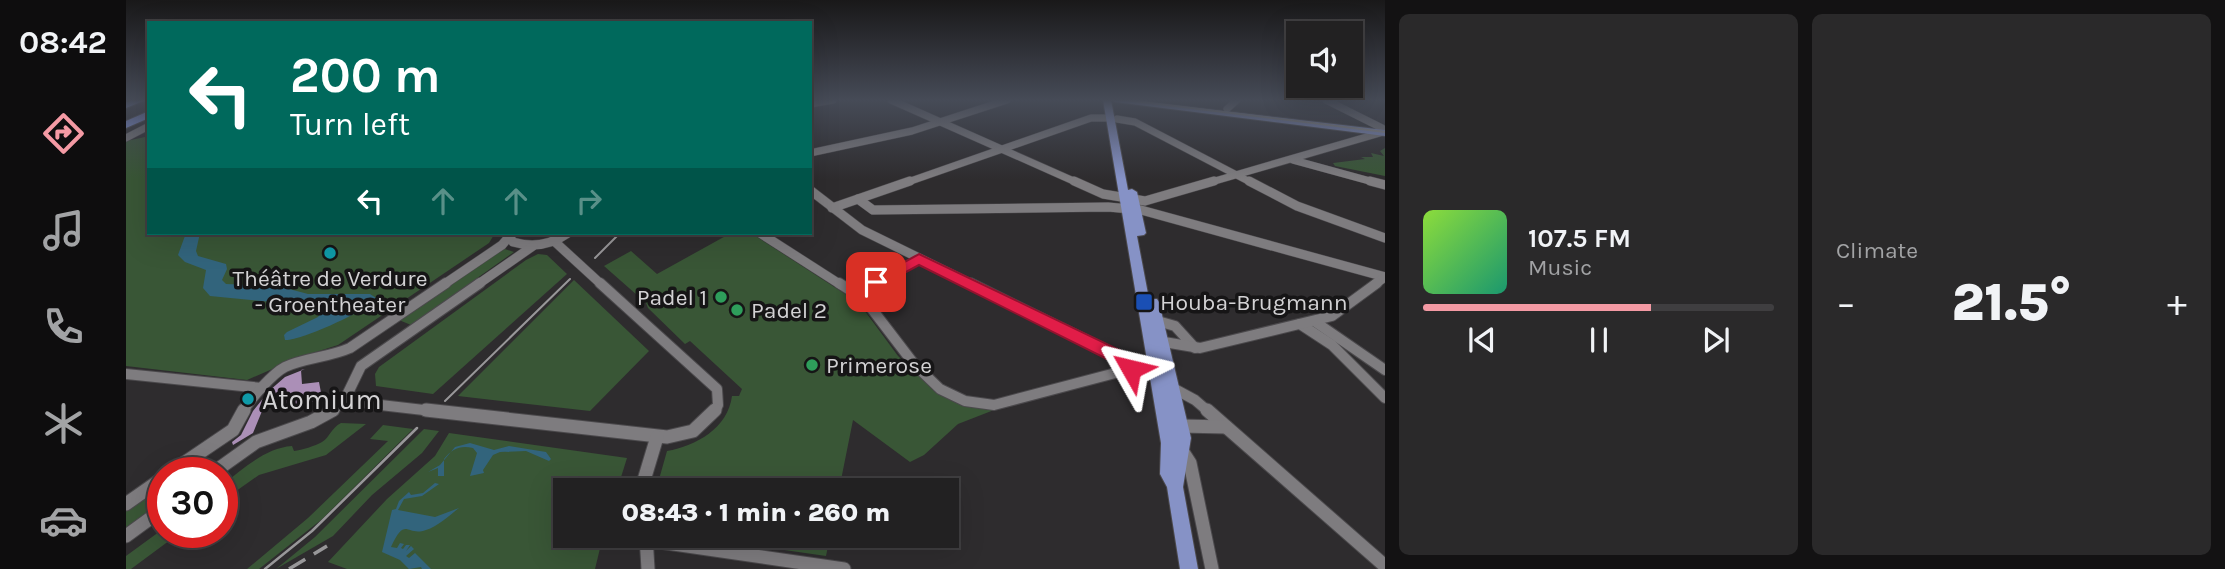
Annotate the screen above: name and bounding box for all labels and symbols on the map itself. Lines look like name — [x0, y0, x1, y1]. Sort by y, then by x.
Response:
marker: Théâtre de Verdure - Groentheater — [322, 245, 338, 261]
pin — [846, 252, 906, 312]
place label: Théâtre de Verdure - Groentheater — [232, 265, 428, 318]
place label: Padel 1 — [637, 284, 707, 311]
marker: Padel 1 — [713, 289, 729, 305]
place label: Houba-Brugmann — [1160, 289, 1348, 316]
marker: Houba-Brugmann — [1134, 292, 1154, 312]
place label: Padel 2 — [751, 297, 827, 324]
marker: Padel 2 — [729, 302, 745, 318]
position arrow — [1094, 332, 1168, 406]
place label: Primerose — [826, 352, 932, 379]
marker: Primerose — [804, 357, 820, 373]
place label: Atomium — [262, 383, 382, 416]
marker: Atomium — [240, 391, 256, 407]
speed limit sign: 30 — [147, 457, 238, 548]

